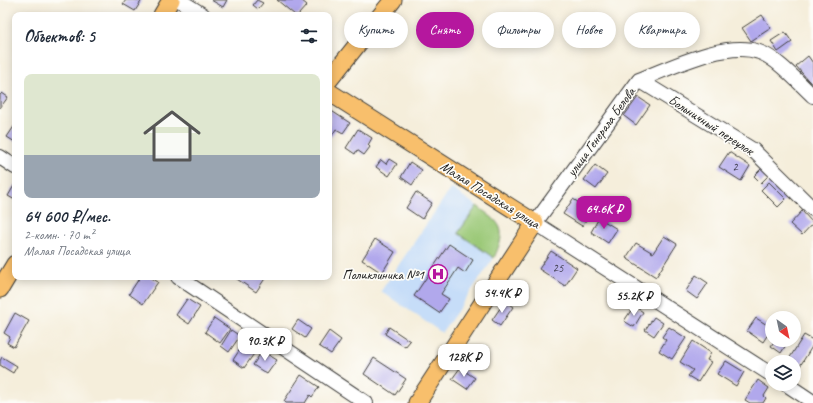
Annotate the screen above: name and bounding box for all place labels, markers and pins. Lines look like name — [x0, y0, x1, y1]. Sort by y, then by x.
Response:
pin: 64.6K ₽ — [567, 196, 641, 230]
hospital icon: Поликлиника №1 — [427, 263, 449, 285]
place label: Поликлиника №1 — [342, 266, 425, 283]
pin: 54.4K ₽ — [465, 280, 539, 314]
pin: 55.2K ₽ — [597, 283, 671, 317]
pin: 90.3K ₽ — [228, 328, 302, 362]
pin: 128K ₽ — [431, 344, 497, 378]

